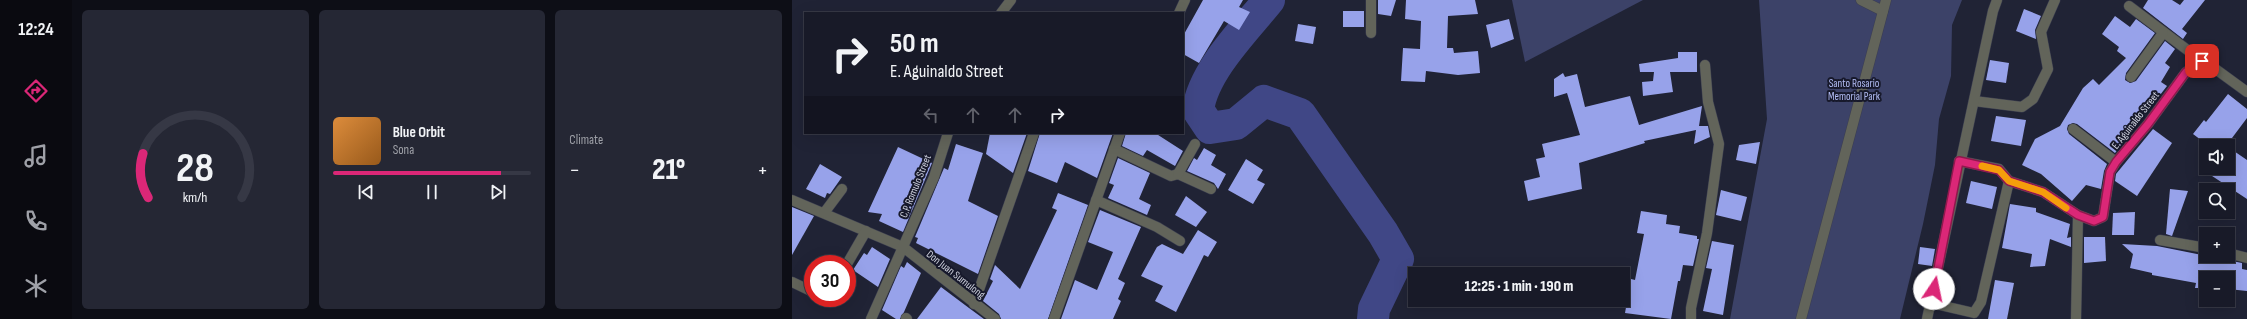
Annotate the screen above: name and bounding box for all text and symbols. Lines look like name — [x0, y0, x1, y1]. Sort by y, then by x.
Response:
text: 12:24 — [18, 19, 54, 40]
text: 50 m — [890, 27, 939, 60]
icon: right — [824, 28, 876, 80]
pin — [2185, 44, 2219, 78]
icon: arrive — [2191, 50, 2213, 72]
text: E. Aguinaldo Street — [890, 61, 1004, 82]
icon: directions — [22, 77, 50, 105]
park label: Santo Rosario Memorial Park — [1828, 77, 1881, 103]
street label: E. Aguinaldo Street — [2109, 88, 2162, 152]
icon: left — [920, 104, 942, 126]
icon: ahead — [962, 104, 984, 126]
icon: ahead — [1004, 104, 1026, 126]
icon: right — [1046, 104, 1068, 126]
text: Blue Orbit — [393, 123, 445, 142]
text: Climate — [569, 132, 603, 148]
map controls — [2199, 139, 2235, 307]
button: sound — [2199, 139, 2235, 175]
icon: music — [22, 142, 50, 170]
text: Sona — [393, 142, 414, 158]
text: 28 — [176, 143, 214, 192]
text: 21° — [652, 152, 685, 188]
street label: C.P. Romulo Street — [897, 152, 934, 220]
text: − — [569, 157, 580, 184]
text: + — [757, 157, 768, 184]
icon: previous — [355, 181, 377, 203]
icon: pause — [421, 181, 443, 203]
icon: next — [487, 181, 509, 203]
button: search — [2199, 183, 2235, 219]
text: km/h — [183, 188, 208, 205]
icon: phone — [22, 207, 50, 235]
button: + — [2199, 227, 2235, 263]
street label: Don Juan Sumulong — [924, 248, 988, 302]
speed limit sign: 30 — [804, 255, 856, 307]
position arrow — [1913, 268, 1955, 310]
button: − — [2199, 271, 2235, 307]
icon: climate — [22, 272, 50, 300]
text: 12:25 · 1 min · 190 m — [1465, 277, 1573, 296]

